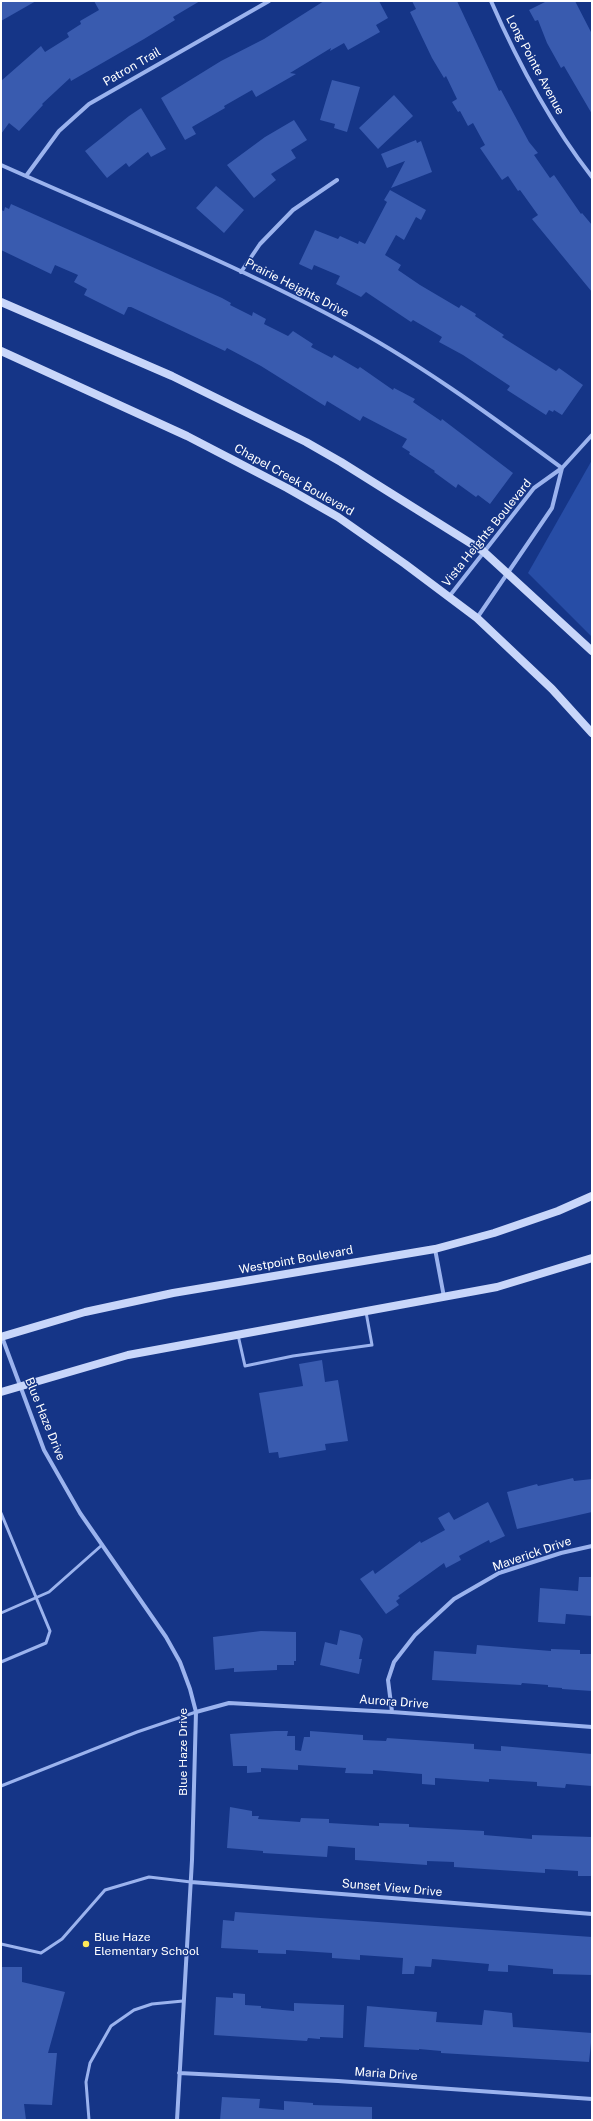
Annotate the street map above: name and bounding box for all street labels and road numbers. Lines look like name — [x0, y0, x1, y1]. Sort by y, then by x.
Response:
street label: Long Pointe Avenue — [503, 13, 567, 117]
street label: Patron Trail — [101, 45, 163, 89]
street label: Prairie Heights Drive — [243, 256, 351, 320]
street label: Chapel Creek Boulevard — [232, 441, 356, 519]
street label: Vista Heights Boulevard — [439, 476, 535, 590]
street label: Westpoint Boulevard — [238, 1243, 354, 1277]
street label: Blue Haze Drive — [22, 1375, 68, 1463]
street label: Maverick Drive — [491, 1534, 573, 1574]
street label: Aurora Drive — [359, 1692, 429, 1712]
street label: Blue Haze Drive — [176, 1708, 190, 1796]
street label: Sunset View Drive — [341, 1876, 443, 1900]
street label: Maria Drive — [354, 2065, 418, 2083]

